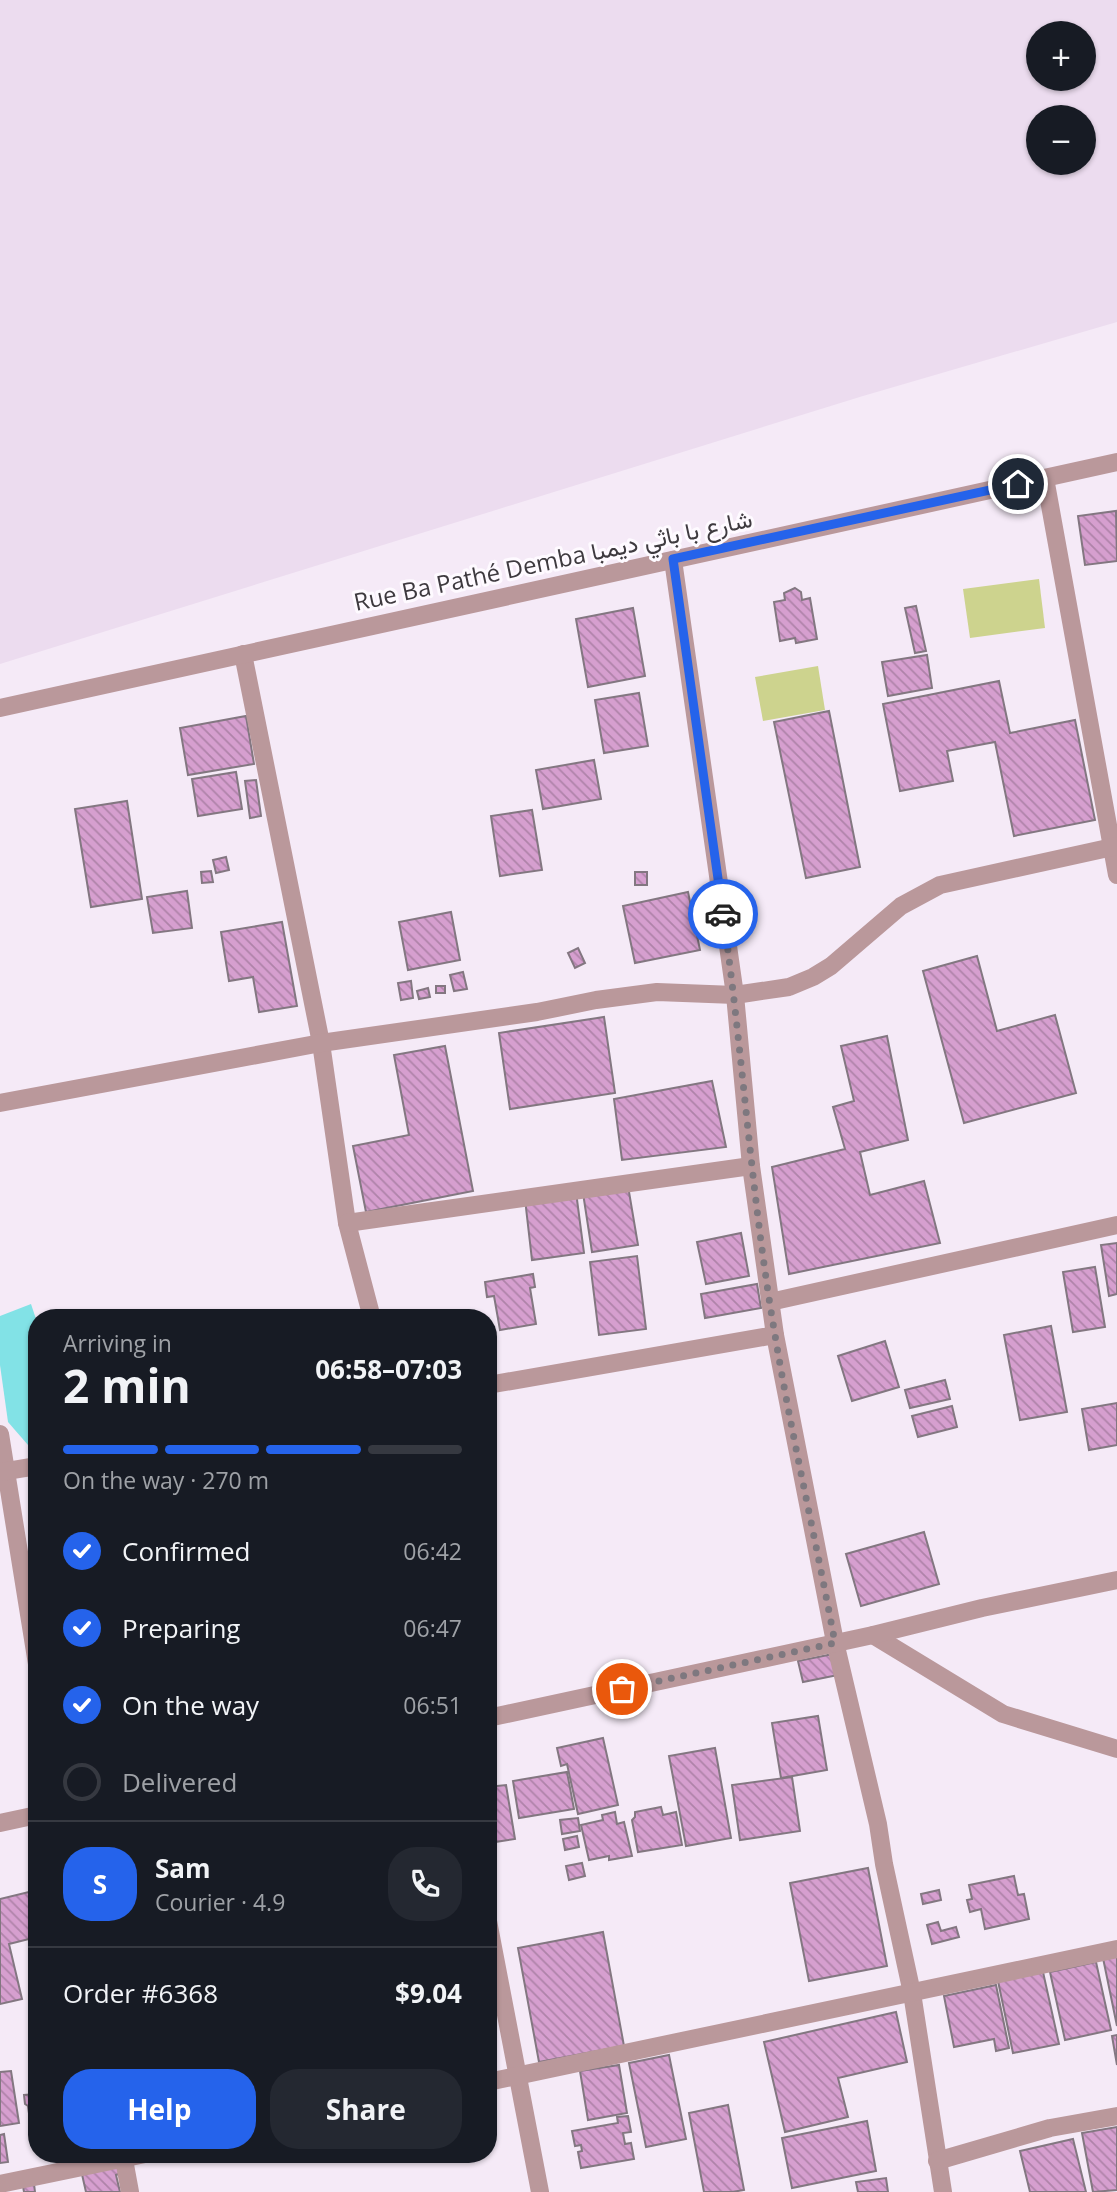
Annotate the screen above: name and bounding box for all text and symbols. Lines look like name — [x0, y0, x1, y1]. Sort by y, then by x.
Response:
map controls — [1026, 21, 1096, 175]
button: + — [1026, 21, 1096, 91]
button: − — [1026, 105, 1096, 175]
pin — [988, 454, 1048, 514]
icon: home — [999, 465, 1037, 503]
street label: Rue Ba Pathé Demba شارع با باثي ديمبا — [351, 501, 756, 622]
courier — [688, 879, 758, 949]
icon: car — [704, 895, 742, 933]
text: Arriving in — [63, 1327, 172, 1359]
text: 06:58–07:03 — [315, 1351, 462, 1387]
text: 2 min — [63, 1354, 191, 1416]
text: On the way · 270 m — [63, 1464, 269, 1496]
icon: check — [63, 1532, 101, 1570]
text: Confirmed — [122, 1533, 250, 1569]
text: 06:42 — [403, 1535, 462, 1567]
icon: check — [63, 1609, 101, 1647]
text: Preparing — [122, 1610, 240, 1646]
text: 06:47 — [403, 1612, 462, 1644]
pin — [592, 1659, 652, 1719]
icon: bag — [603, 1670, 641, 1708]
icon: check — [63, 1686, 101, 1724]
text: On the way — [122, 1687, 259, 1723]
text: 06:51 — [403, 1689, 462, 1721]
text: Delivered — [122, 1764, 237, 1800]
button: phone — [388, 1847, 462, 1921]
text: Sam — [155, 1850, 211, 1886]
text: S — [93, 1866, 107, 1902]
text: Courier · 4.9 — [155, 1886, 285, 1918]
text: Order #6368 — [63, 1975, 218, 2011]
text: $9.04 — [395, 1975, 462, 2011]
button: Help — [63, 2069, 256, 2149]
button: Share — [270, 2069, 462, 2149]

